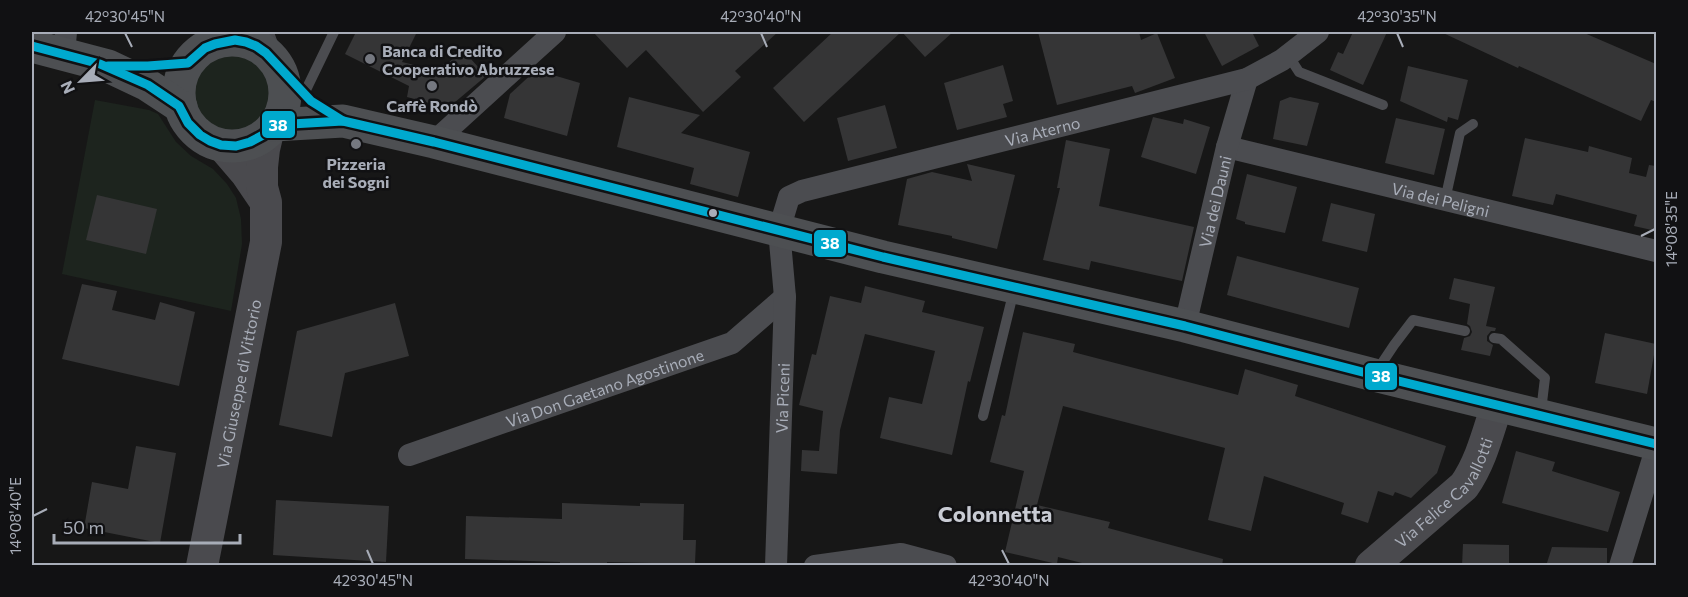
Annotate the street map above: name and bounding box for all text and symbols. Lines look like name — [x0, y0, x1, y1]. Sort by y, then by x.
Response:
text: 42°30'45"N — [85, 7, 165, 25]
text: 42°30'40"N — [720, 7, 802, 25]
text: 42°30'35"N — [1357, 7, 1437, 25]
place label: Banca di Credito Cooperativo Abruzzese — [382, 41, 554, 78]
north arrow — [51, 51, 111, 111]
marker: Banca di Credito Cooperativo Abruzzese — [363, 52, 377, 66]
text: N — [56, 78, 78, 97]
marker: Caffè Rondò — [425, 79, 439, 93]
place label: Caffè Rondò — [386, 96, 478, 115]
line badge: 38 — [261, 110, 296, 139]
street label: Via Aterno — [1003, 112, 1082, 149]
text: 38 — [268, 115, 288, 134]
marker: Pizzeria dei Sogni — [349, 137, 363, 151]
place label: Pizzeria dei Sogni — [323, 154, 389, 191]
street label: Via dei Dauni — [1194, 154, 1234, 249]
street label: Via dei Peligni — [1390, 178, 1492, 220]
text: 14°08'35"E — [1662, 191, 1680, 267]
unlabelled marker — [707, 207, 719, 219]
line badge: 38 — [813, 229, 847, 258]
text: 38 — [820, 233, 840, 252]
street label: Via Giuseppe di Vittorio — [212, 297, 264, 470]
street label: Via Don Gaetano Agostinone — [503, 344, 706, 430]
line badge: 38 — [1364, 362, 1398, 391]
street label: Via Piceni — [771, 363, 792, 434]
text: 38 — [1371, 366, 1391, 385]
street label: Via Felice Cavallotti — [1391, 435, 1496, 551]
text: 14°08'40"E — [6, 477, 24, 555]
district label: Colonnetta — [938, 500, 1052, 527]
scale bar — [54, 507, 240, 545]
text: 50 m — [63, 516, 104, 538]
text: 42°30'45"N — [333, 571, 413, 589]
text: 42°30'40"N — [968, 571, 1050, 589]

